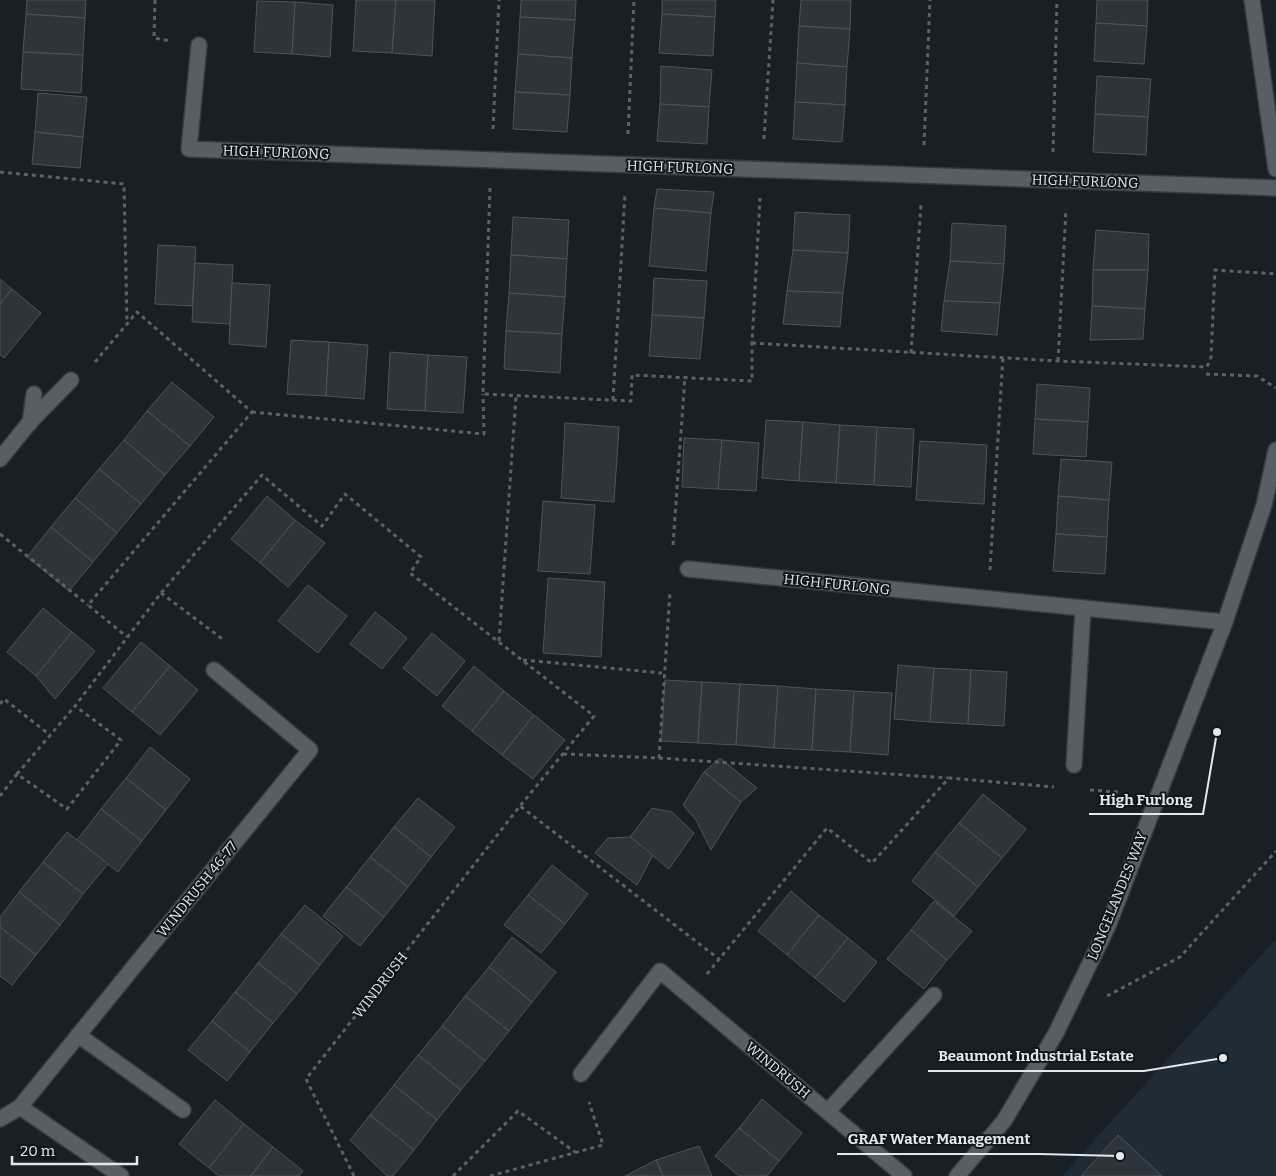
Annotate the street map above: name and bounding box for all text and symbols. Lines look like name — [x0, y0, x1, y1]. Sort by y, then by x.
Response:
street label: HIGH FURLONG — [222, 142, 330, 163]
street label: HIGH FURLONG — [626, 157, 734, 178]
street label: HIGH FURLONG — [1031, 171, 1139, 192]
street label: HIGH FURLONG — [783, 570, 891, 599]
callout: High Furlong — [1089, 784, 1203, 814]
text: High Furlong — [1099, 791, 1193, 809]
street label: LONGELANDES WAY — [1084, 830, 1151, 963]
street label: WINDRUSH 46-77 — [154, 838, 241, 940]
street label: WINDRUSH — [349, 949, 411, 1022]
street label: WINDRUSH — [742, 1039, 813, 1102]
callout: Beaumont Industrial Estate — [928, 1041, 1144, 1071]
text: Beaumont Industrial Estate — [938, 1047, 1134, 1065]
callout: GRAF Water Management — [837, 1124, 1040, 1154]
text: GRAF Water Management — [848, 1130, 1030, 1148]
scale bar — [12, 1134, 138, 1166]
text: 20 m — [20, 1142, 56, 1160]

